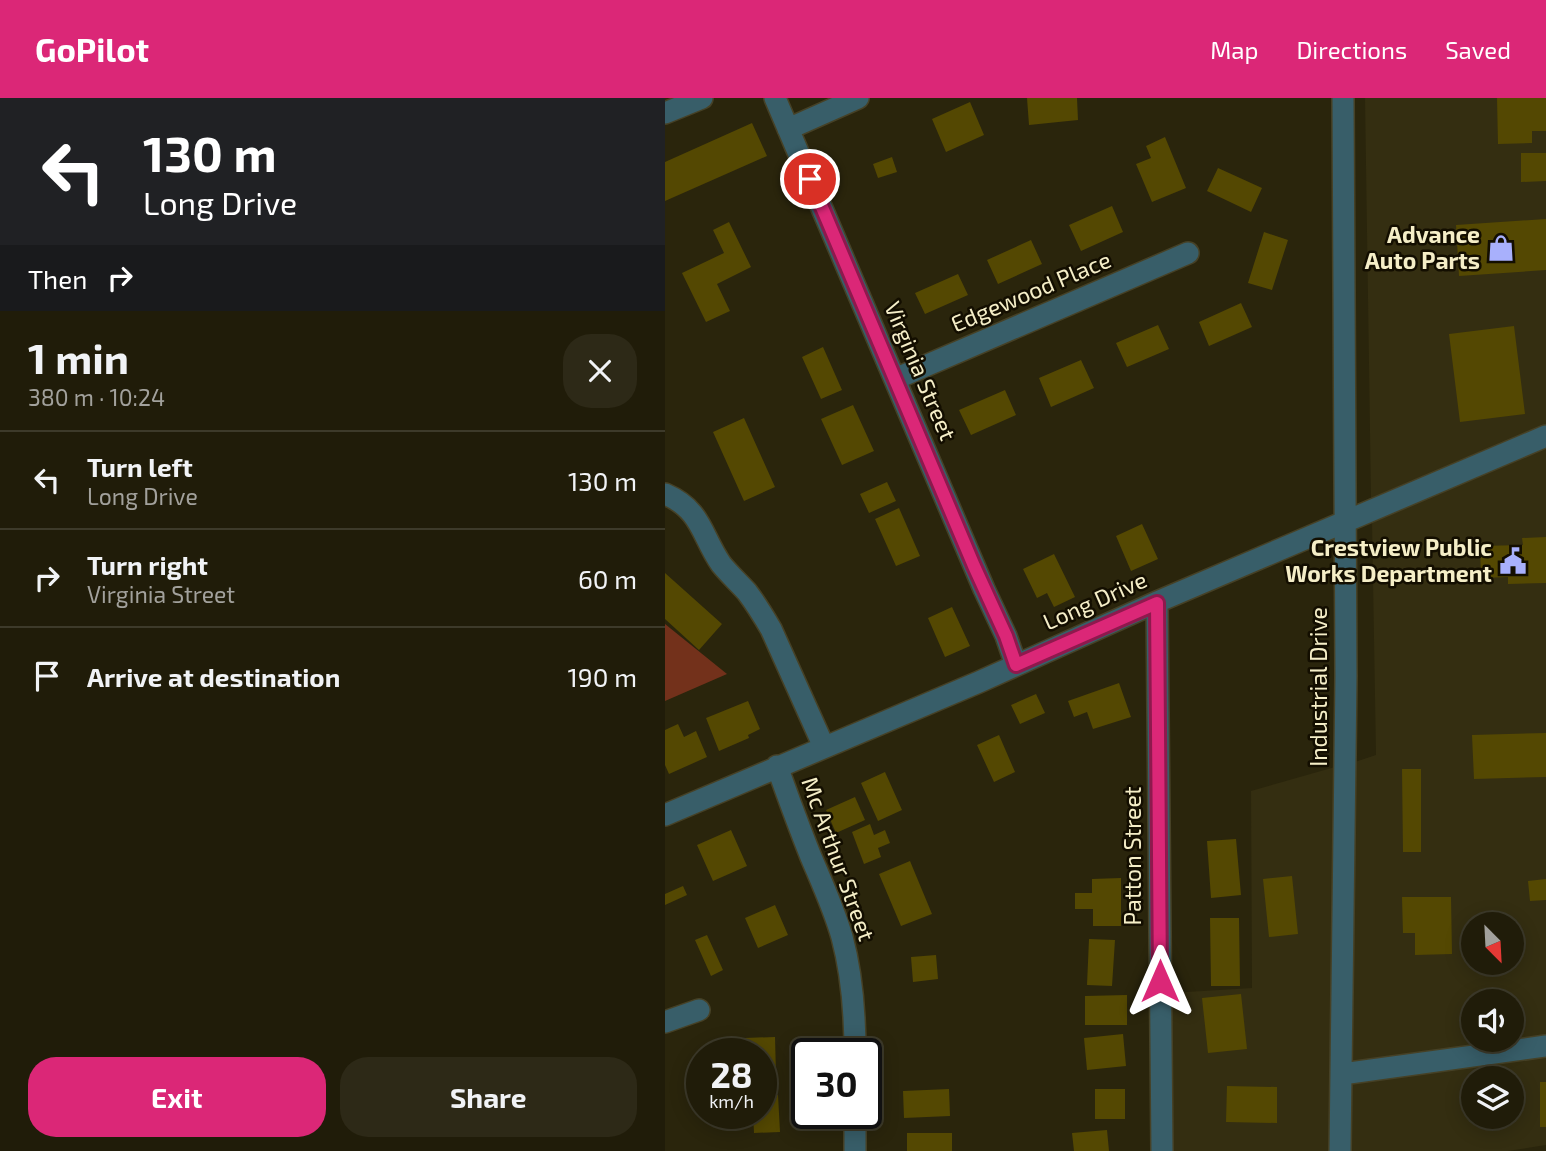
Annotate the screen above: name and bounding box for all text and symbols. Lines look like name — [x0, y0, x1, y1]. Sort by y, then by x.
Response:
text: GoPilot — [35, 29, 149, 69]
text: Map — [1210, 35, 1258, 64]
text: Directions — [1296, 35, 1407, 64]
text: Saved — [1445, 35, 1511, 64]
text: 130 m — [143, 123, 277, 182]
icon: left — [28, 126, 119, 217]
pin — [780, 149, 840, 209]
icon: arrive — [791, 160, 829, 198]
text: Long Drive — [143, 183, 297, 221]
place label: Advance Auto Parts — [1365, 220, 1480, 274]
shop icon: Advance Auto Parts — [1486, 233, 1516, 263]
street label: Edgewood Place — [946, 245, 1115, 337]
icon: right — [101, 259, 139, 297]
text: Then — [28, 263, 87, 294]
street label: Virginia Street — [879, 297, 963, 444]
text: 1 min — [28, 332, 129, 382]
button: close — [563, 334, 637, 408]
text: 380 m · 10:24 — [28, 383, 165, 411]
text: Turn left — [87, 451, 193, 482]
icon: left — [28, 461, 66, 499]
text: 130 m — [568, 465, 637, 496]
text: Long Drive — [87, 482, 198, 510]
place label: Crestview Public Works Department — [1285, 533, 1492, 587]
public building icon: Crestview Public Works Department — [1498, 546, 1528, 576]
text: Turn right — [87, 549, 208, 580]
icon: right — [28, 559, 66, 597]
text: 60 m — [578, 563, 637, 594]
street label: Long Drive — [1038, 565, 1151, 635]
text: Virginia Street — [87, 580, 235, 608]
street label: Industrial Drive — [1304, 607, 1332, 767]
icon: arrive — [28, 657, 66, 695]
text: Arrive at destination — [87, 661, 340, 692]
text: 190 m — [568, 661, 637, 692]
street label: Mc Arthur Street — [796, 773, 882, 945]
street label: Patton Street — [1118, 786, 1146, 926]
north arrow — [1461, 912, 1524, 975]
map controls — [1461, 912, 1524, 1129]
position arrow — [1123, 944, 1197, 1018]
button: sound — [1461, 989, 1524, 1052]
speed limit sign: 30 — [791, 1038, 882, 1129]
text: 28 — [710, 1053, 753, 1095]
button: Exit — [28, 1057, 326, 1137]
button: Share — [340, 1057, 637, 1137]
button: layers — [1461, 1066, 1524, 1129]
text: km/h — [709, 1090, 754, 1112]

